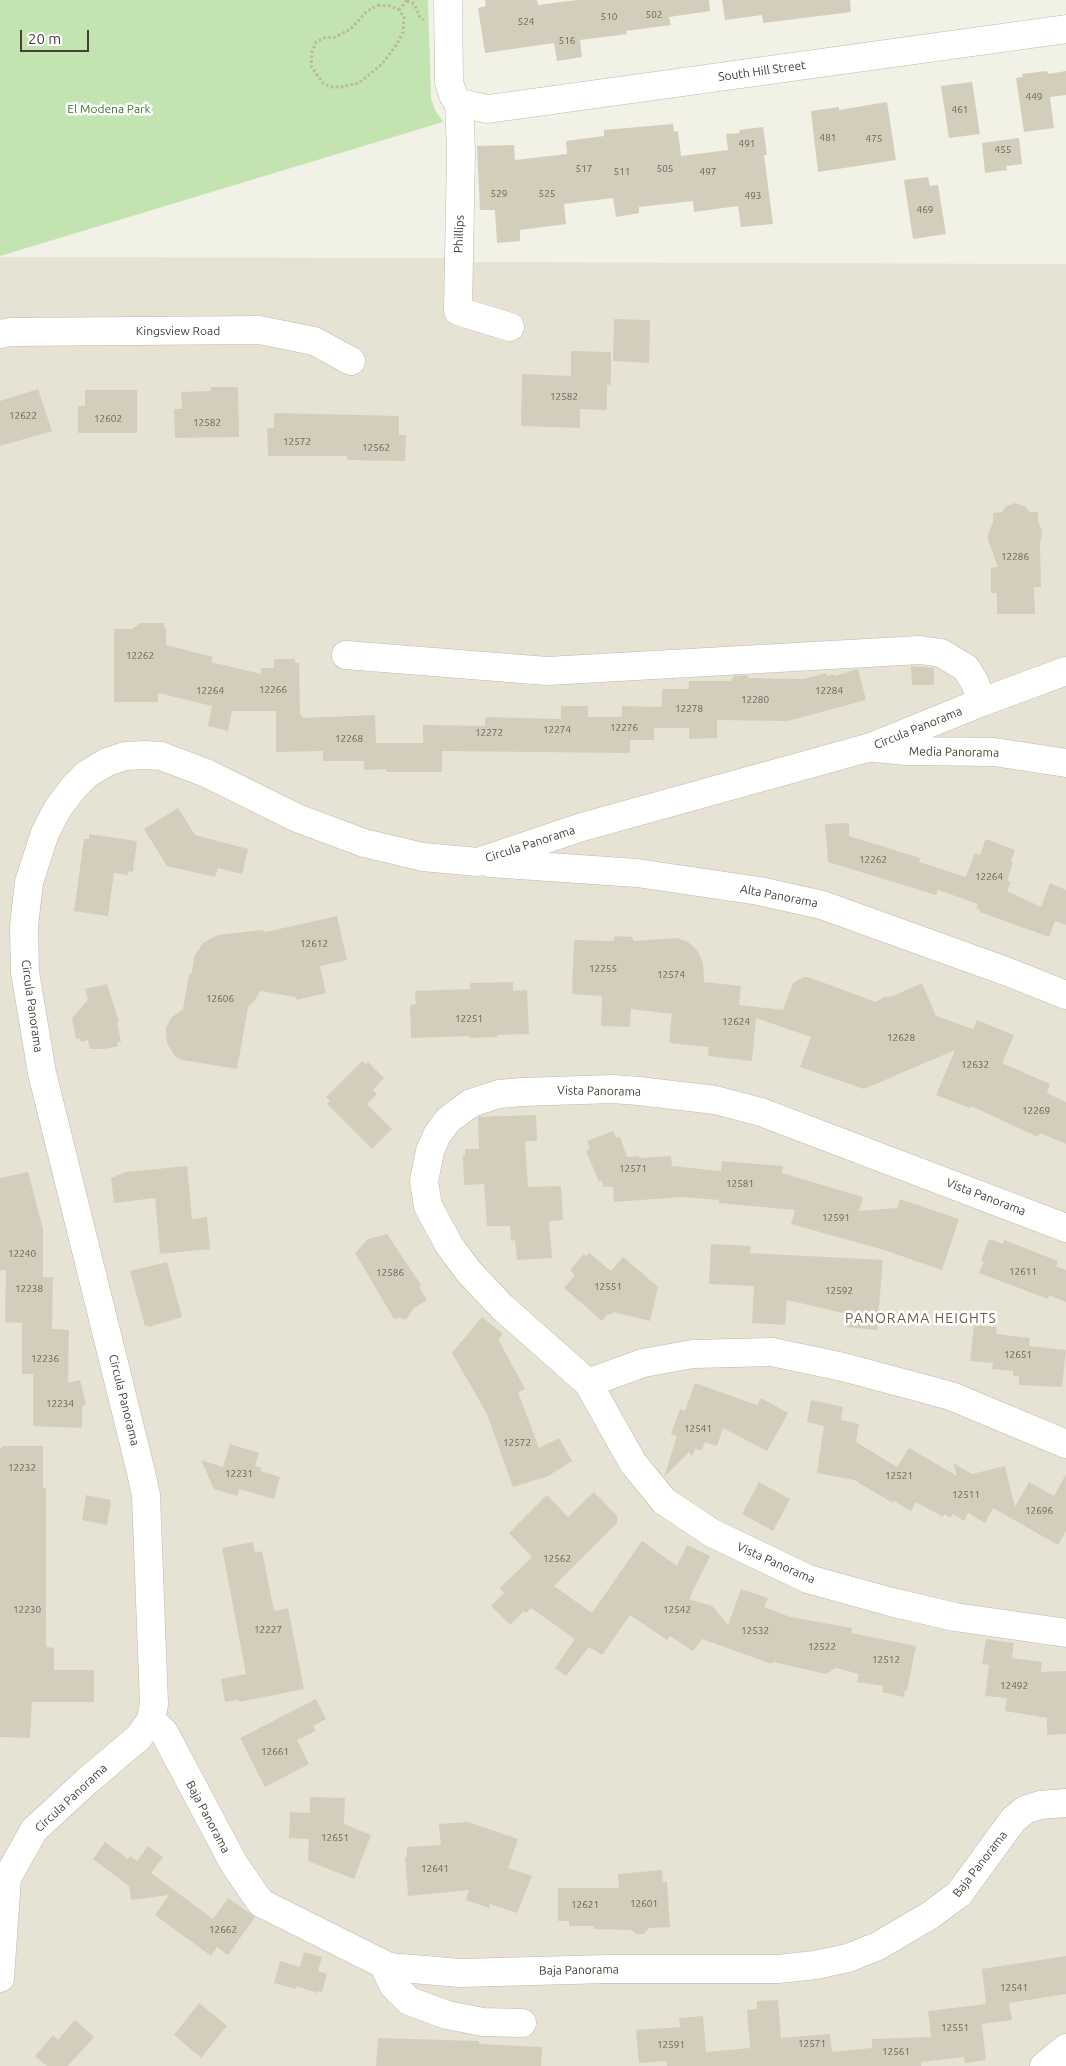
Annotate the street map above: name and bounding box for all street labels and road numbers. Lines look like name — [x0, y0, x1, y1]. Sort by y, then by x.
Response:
street label: South Hill Street — [717, 58, 807, 84]
street label: Phillips — [451, 215, 467, 253]
street label: Kingsview Road — [136, 324, 220, 338]
street label: Circula Panorama — [872, 704, 964, 752]
street label: Media Panorama — [909, 744, 999, 760]
street label: Circula Panorama — [483, 823, 577, 865]
street label: Alta Panorama — [739, 881, 819, 911]
street label: Circula Panorama — [18, 959, 46, 1053]
street label: Vista Panorama — [557, 1083, 641, 1099]
street label: Vista Panorama — [944, 1175, 1028, 1219]
street label: Circula Panorama — [106, 1353, 142, 1447]
street label: Vista Panorama — [735, 1539, 817, 1587]
street label: Circula Panorama — [32, 1761, 110, 1835]
street label: Baja Panorama — [183, 1778, 233, 1856]
street label: Baja Panorama — [950, 1828, 1010, 1900]
street label: Baja Panorama — [539, 1962, 619, 1978]

